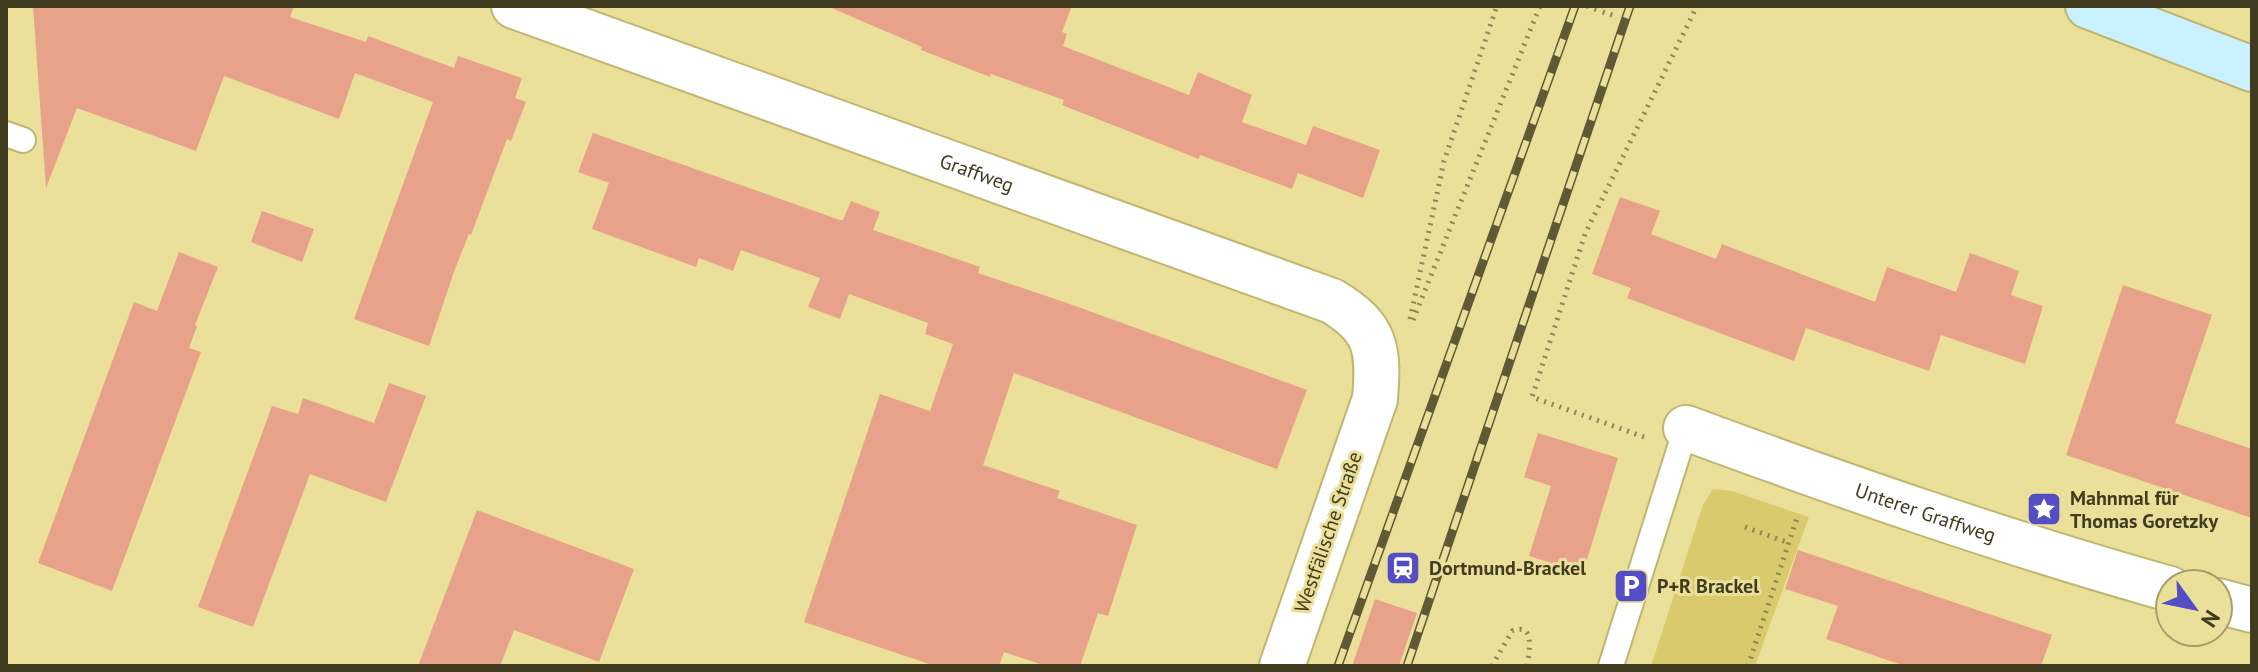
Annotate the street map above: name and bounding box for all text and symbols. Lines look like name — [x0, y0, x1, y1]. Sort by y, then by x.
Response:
street label: Graffweg — [936, 148, 1017, 198]
street label: Westfälische Straße — [1288, 448, 1368, 616]
street label: Unterer Graffweg — [1852, 477, 1999, 548]
place label: Mahnmal für Thomas Goretzky — [2070, 485, 2219, 534]
place icon: Mahnmal für Thomas Goretzky — [2025, 490, 2063, 528]
station icon: Dortmund-Brackel — [1384, 549, 1422, 587]
place label: Dortmund-Brackel — [1429, 555, 1586, 581]
parking icon: P+R Brackel — [1612, 567, 1650, 605]
north arrow — [2154, 568, 2234, 648]
place label: P+R Brackel — [1657, 573, 1759, 599]
text: N — [2195, 605, 2226, 633]

